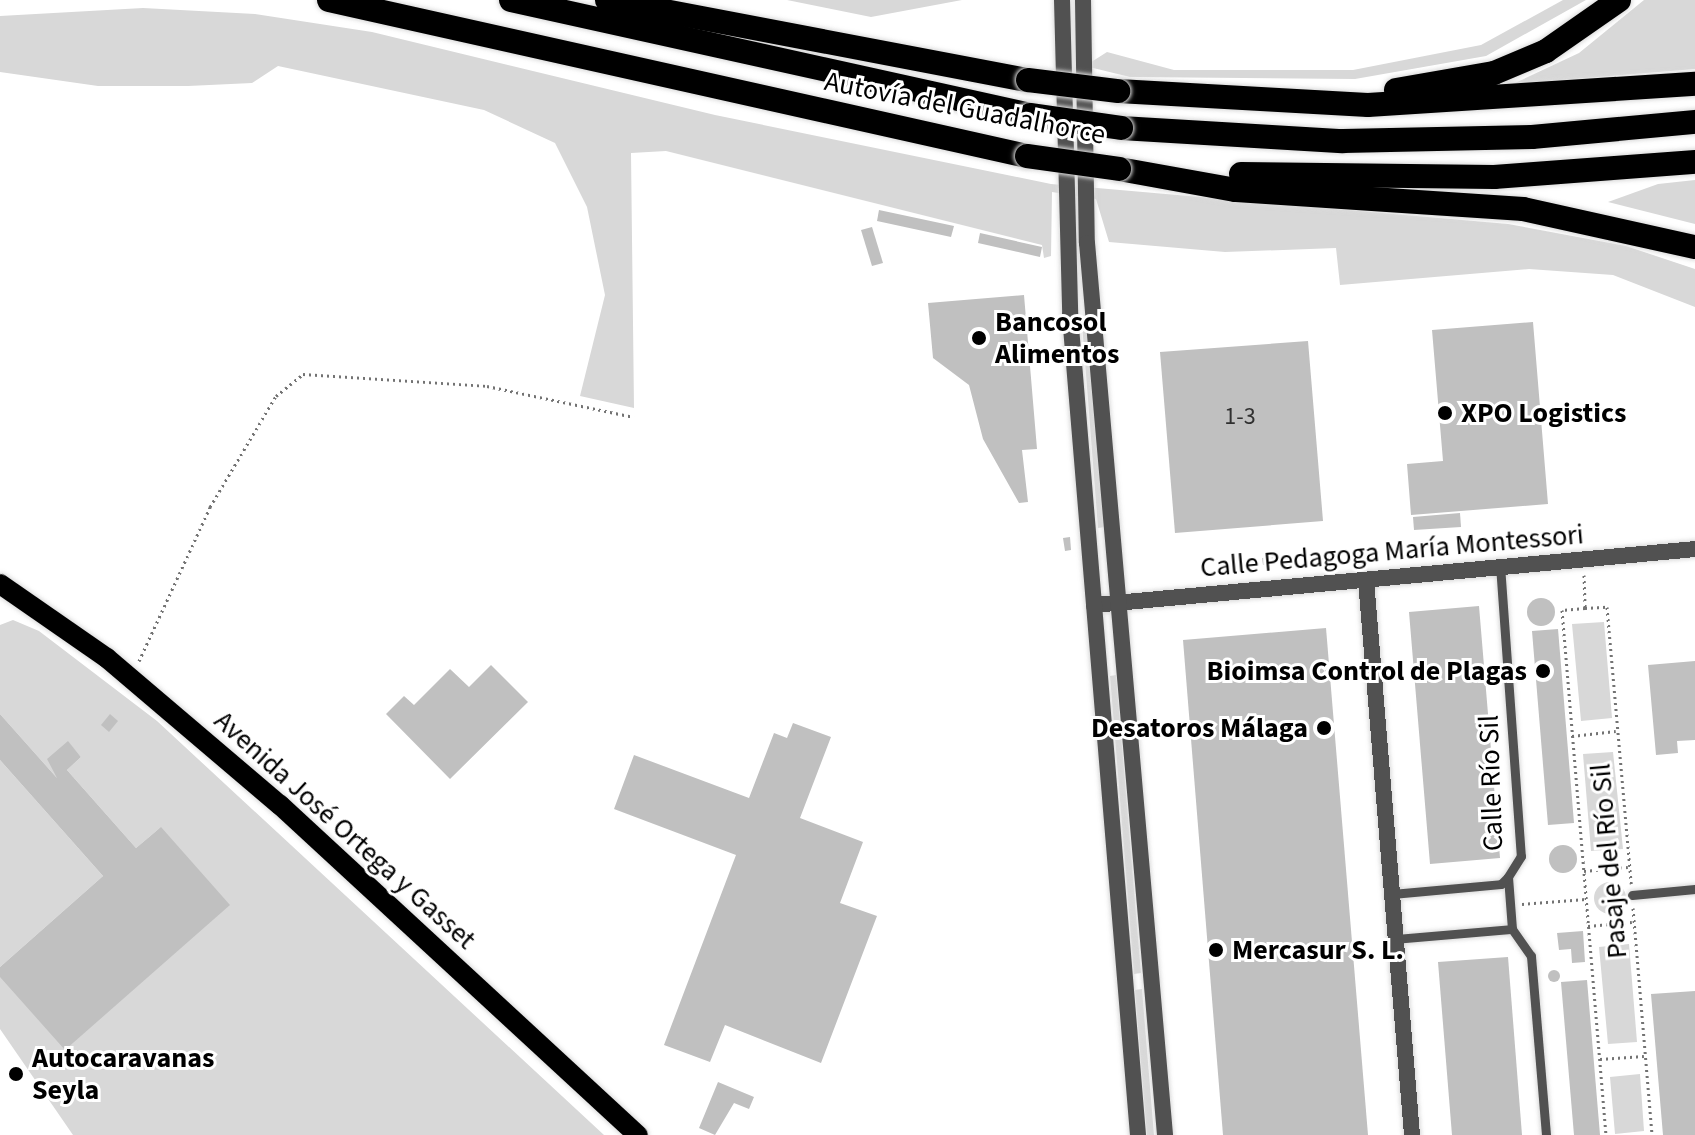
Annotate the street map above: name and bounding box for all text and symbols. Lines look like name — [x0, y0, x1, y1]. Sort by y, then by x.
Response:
street label: Autovía del Guadalhorce — [822, 64, 1108, 152]
place label: Bancosol Alimentos — [995, 305, 1119, 371]
marker: Bancosol Alimentos — [970, 329, 988, 347]
place label: XPO Logistics — [1461, 396, 1626, 430]
house number: 1-3 — [1224, 403, 1256, 431]
marker: XPO Logistics — [1436, 404, 1454, 422]
street label: Calle Pedagoga María Montessori — [1199, 517, 1585, 585]
place label: Bioimsa Control de Plagas — [1207, 654, 1527, 688]
marker: Bioimsa Control de Plagas — [1534, 662, 1552, 680]
street label: Avenida José Ortega y Gasset — [207, 704, 483, 956]
place label: Desatoros Málaga — [1091, 711, 1308, 745]
street label: Calle Río Sil — [1472, 714, 1510, 852]
marker: Desatoros Málaga — [1315, 719, 1333, 737]
street label: Pasaje del Río Sil — [1584, 762, 1634, 960]
place label: Mercasur S. L. — [1232, 933, 1404, 967]
marker: Mercasur S. L. — [1207, 941, 1225, 959]
place label: Autocaravanas Seyla — [32, 1041, 214, 1107]
marker: Autocaravanas Seyla — [7, 1065, 25, 1083]

